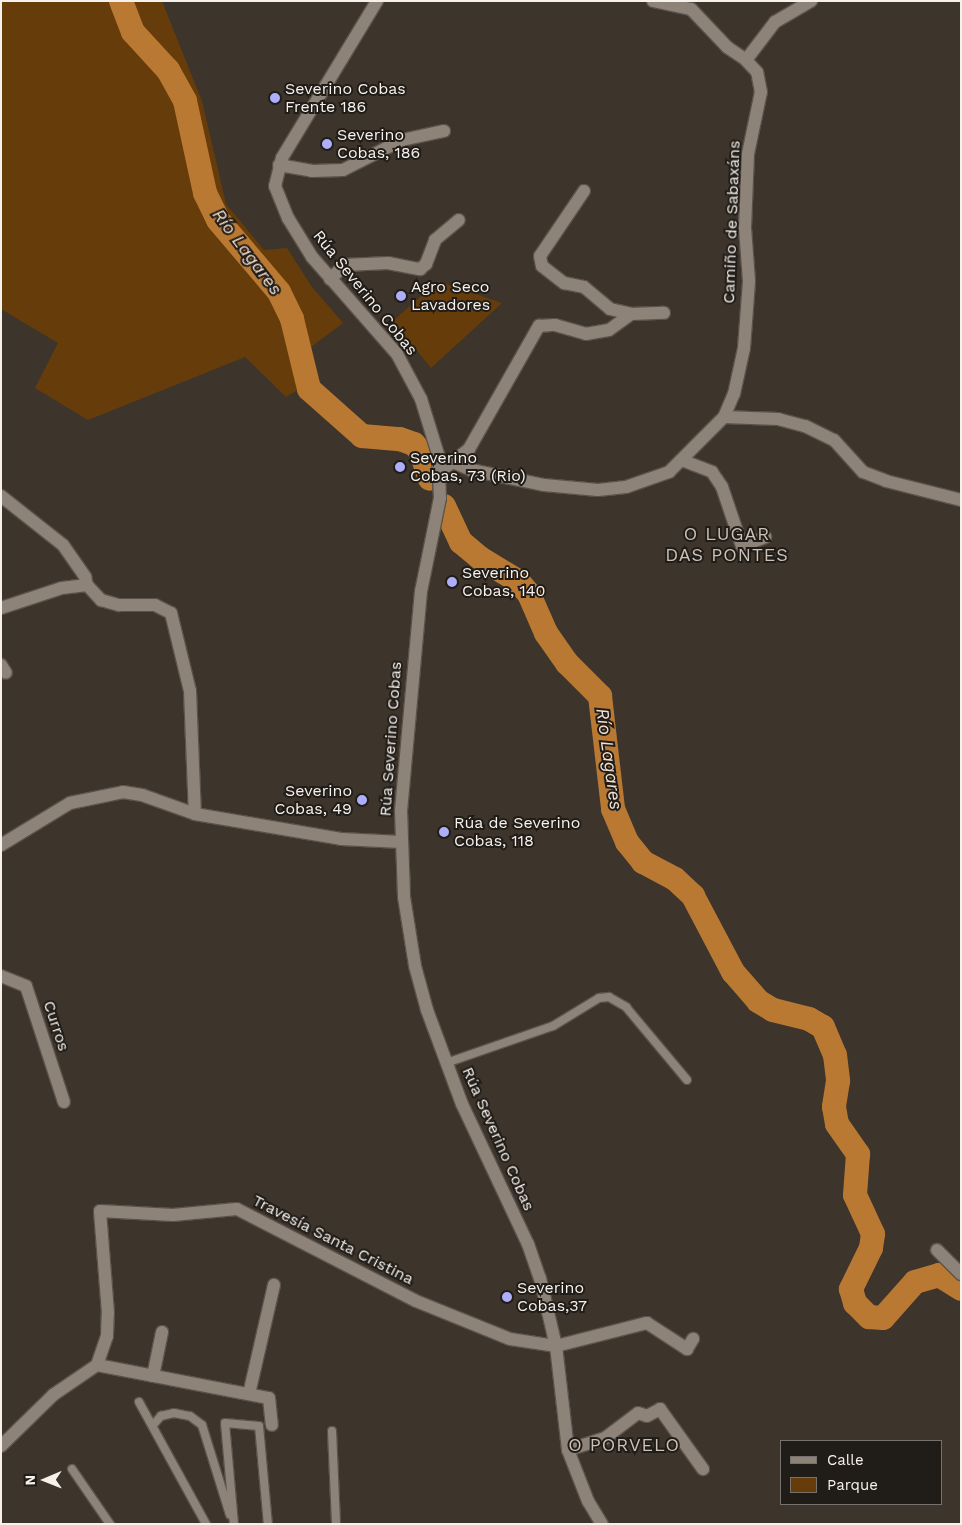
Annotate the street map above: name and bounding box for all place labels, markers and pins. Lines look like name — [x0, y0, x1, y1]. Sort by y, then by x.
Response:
place label: Severino Cobas Frente 186 — [285, 79, 406, 117]
marker: Severino Cobas Frente 186 — [269, 92, 281, 104]
place label: Severino Cobas, 186 — [337, 125, 421, 163]
marker: Severino Cobas, 186 — [321, 138, 333, 150]
place label: Agro Seco Lavadores — [411, 277, 490, 315]
marker: Agro Seco Lavadores — [395, 290, 407, 302]
place label: Severino Cobas, 73 (Rio) — [410, 448, 526, 486]
marker: Severino Cobas, 73 (Rio) — [394, 461, 406, 473]
place label: Severino Cobas, 140 — [462, 563, 546, 601]
marker: Severino Cobas, 140 — [446, 576, 458, 588]
place label: Severino Cobas, 49 — [275, 781, 352, 819]
marker: Severino Cobas, 49 — [356, 794, 368, 806]
place label: Rúa de Severino Cobas, 118 — [454, 813, 581, 851]
marker: Rúa de Severino Cobas, 118 — [438, 826, 450, 838]
place label: Severino Cobas,37 — [517, 1278, 587, 1316]
marker: Severino Cobas,37 — [501, 1291, 513, 1303]

